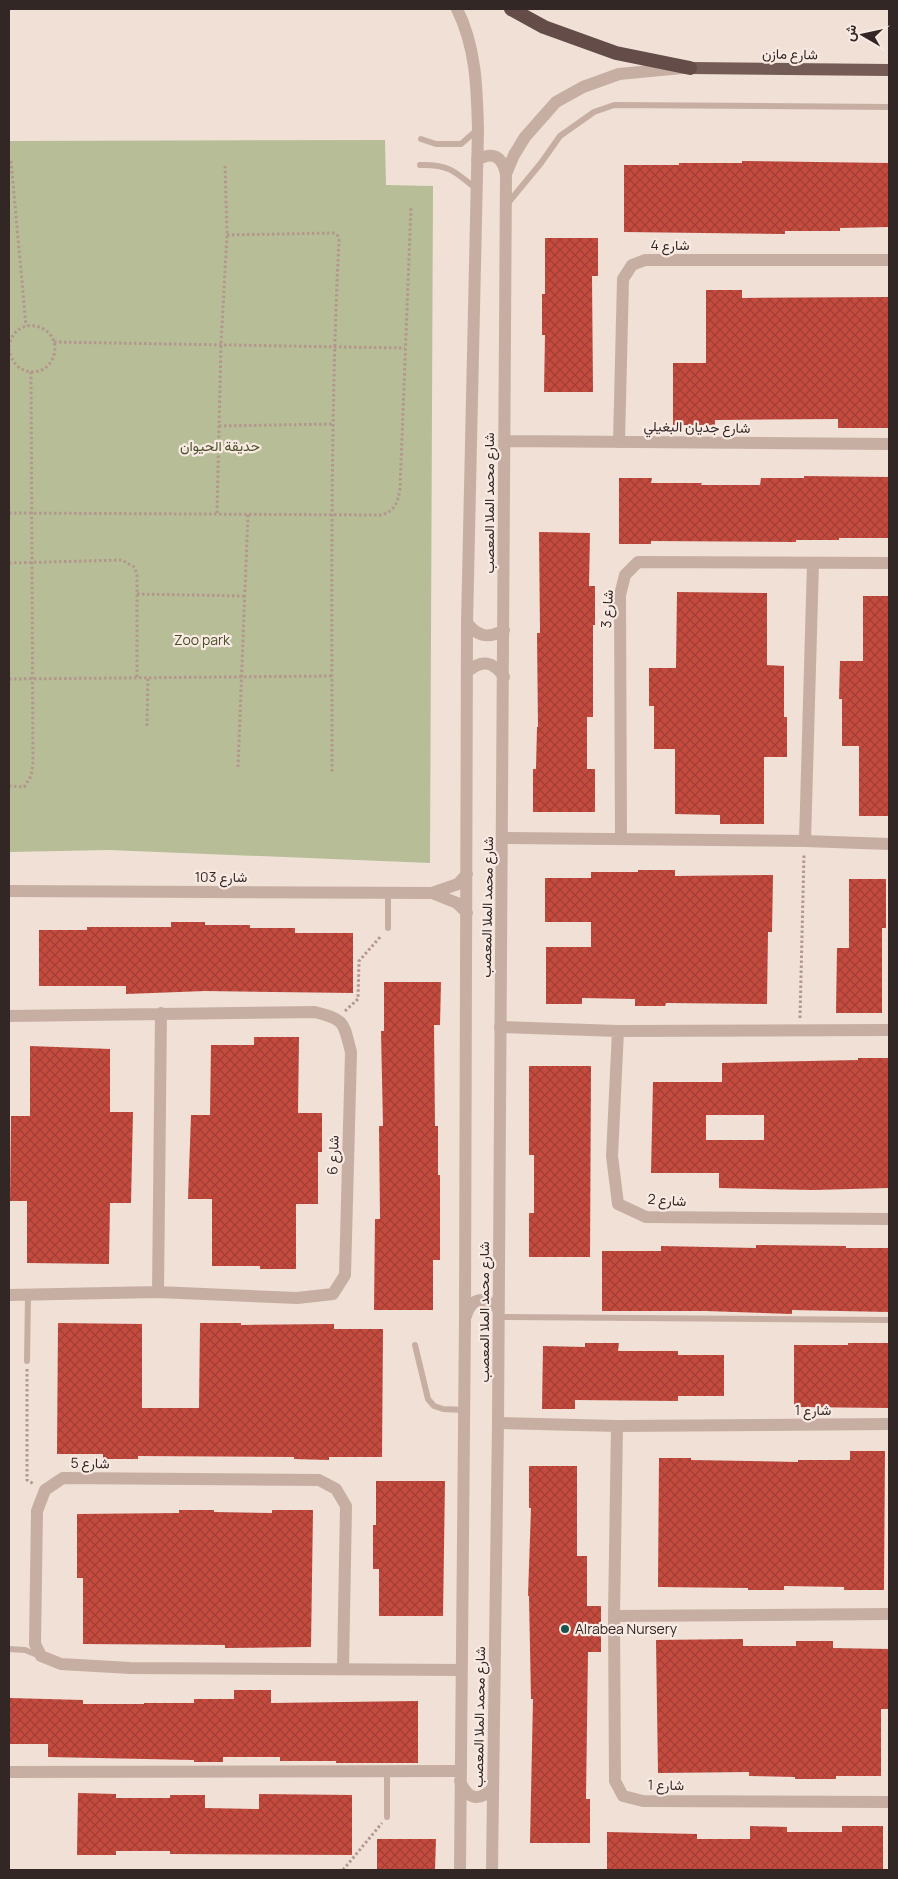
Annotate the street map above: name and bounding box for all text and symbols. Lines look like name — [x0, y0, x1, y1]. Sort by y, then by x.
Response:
north arrow — [838, 10, 888, 60]
text: ش — [839, 23, 860, 43]
street label: شارع مازن — [762, 44, 818, 65]
street label: شارع 4 — [650, 235, 690, 256]
street label: شارع جديان البغيلي — [643, 416, 751, 440]
street label: شارع محمد الملا المعصب — [479, 432, 500, 574]
park label: حديقة الحيوان — [180, 436, 260, 455]
street label: شارع 3 — [596, 589, 619, 629]
park label: Zoo park — [174, 630, 231, 649]
street label: شارع محمد الملا المعصب — [476, 836, 499, 978]
street label: شارع 103 — [195, 867, 247, 888]
street label: شارع 6 — [322, 1135, 345, 1175]
street label: شارع 2 — [647, 1189, 687, 1212]
street label: شارع محمد الملا المعصب — [474, 1241, 495, 1383]
street label: شارع 1 — [795, 1400, 831, 1421]
street label: شارع 5 — [70, 1453, 110, 1474]
place label: Alrabea Nursery — [575, 1619, 678, 1638]
marker: Alrabea Nursery — [559, 1623, 571, 1635]
street label: شارع محمد الملا المعصب — [468, 1646, 491, 1788]
street label: شارع 1 — [648, 1775, 684, 1796]

